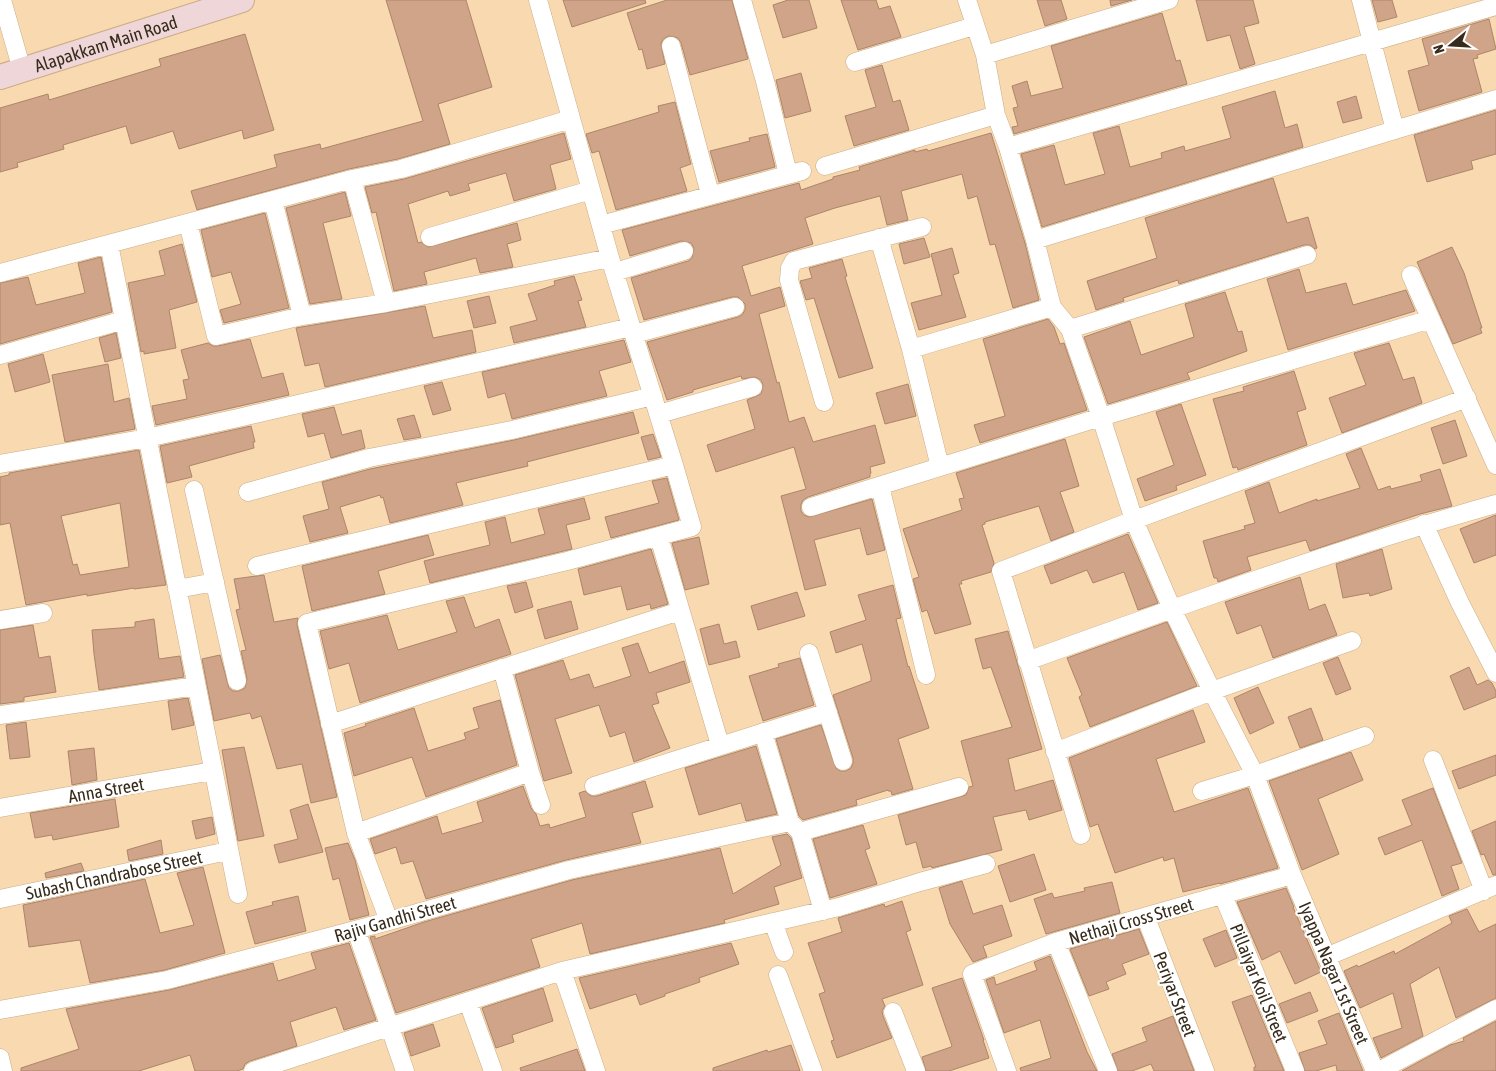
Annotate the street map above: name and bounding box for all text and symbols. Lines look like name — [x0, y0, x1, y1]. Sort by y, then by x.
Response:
street label: Alapakkam Main Road — [32, 11, 180, 76]
north arrow — [1426, 20, 1476, 70]
text: N — [1430, 43, 1448, 55]
street label: Anna Street — [66, 773, 146, 807]
street label: Subash Chandrabose Street — [24, 846, 204, 904]
street label: Rajiv Gandhi Street — [332, 892, 458, 946]
street label: Nethaji Cross Street — [1066, 893, 1196, 949]
street label: Iyappa Nagar 1st Street — [1295, 899, 1373, 1047]
street label: Pillaiyar Koil Street — [1226, 921, 1292, 1045]
street label: Periyar Street — [1149, 949, 1201, 1039]

